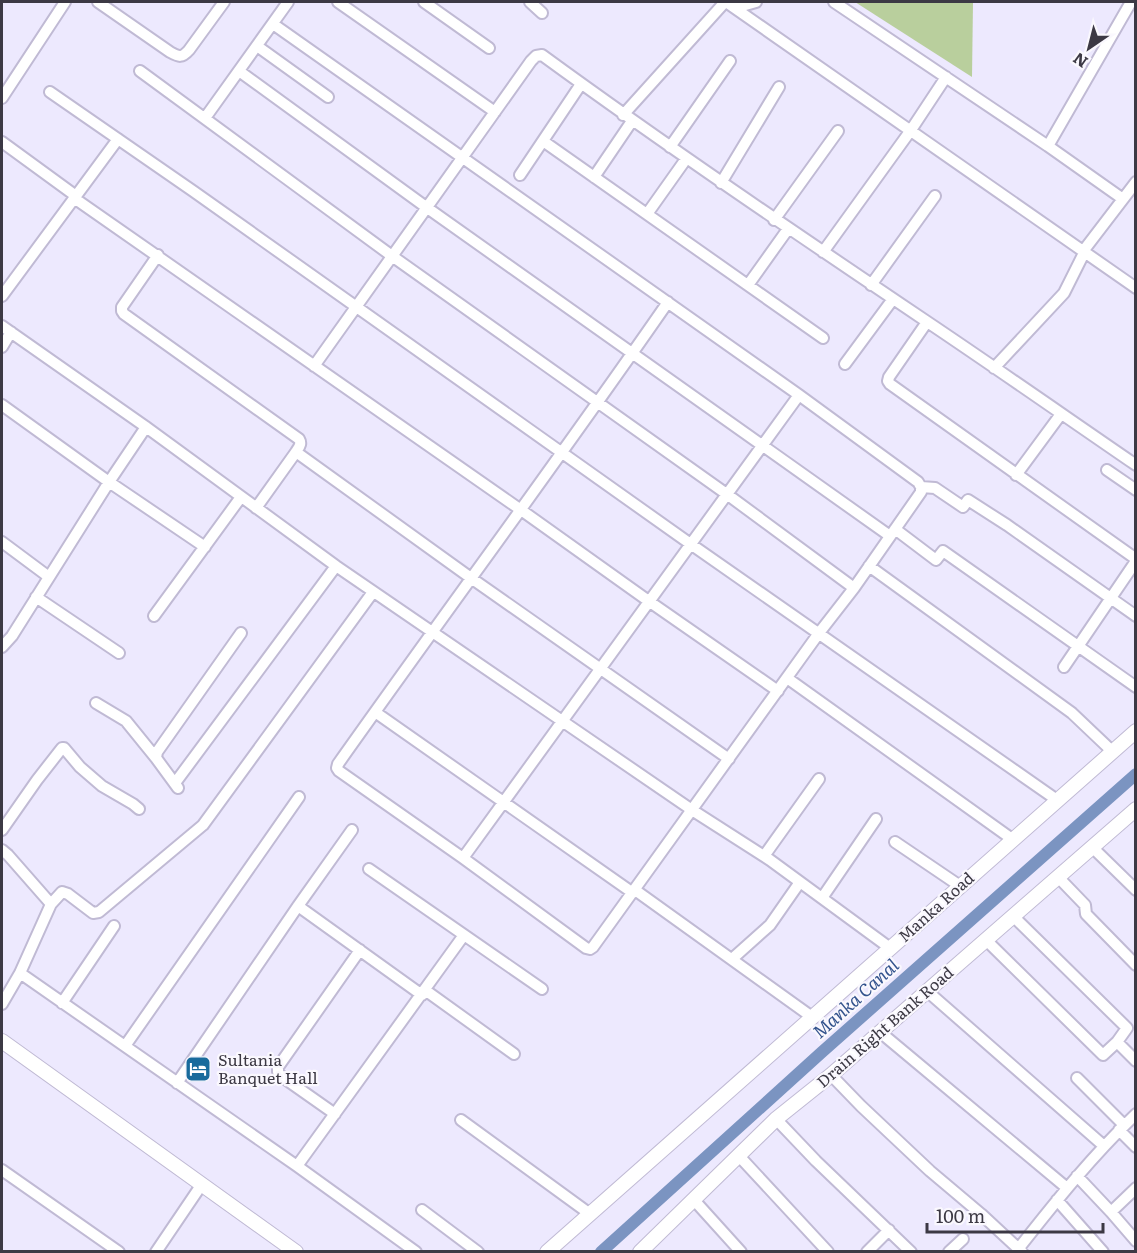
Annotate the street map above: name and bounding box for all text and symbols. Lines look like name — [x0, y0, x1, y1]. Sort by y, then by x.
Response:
north arrow — [1059, 18, 1119, 78]
text: N — [1067, 47, 1092, 75]
street label: Manka Road — [892, 865, 979, 947]
water label: Manka Canal — [806, 951, 905, 1044]
street label: Drain Right Bank Road — [811, 960, 958, 1093]
place label: Sultania Banquet Hall — [218, 1047, 318, 1089]
hotel icon: Sultania Banquet Hall — [183, 1054, 213, 1084]
scale bar — [927, 1196, 1102, 1234]
text: 100 m — [936, 1202, 985, 1229]

